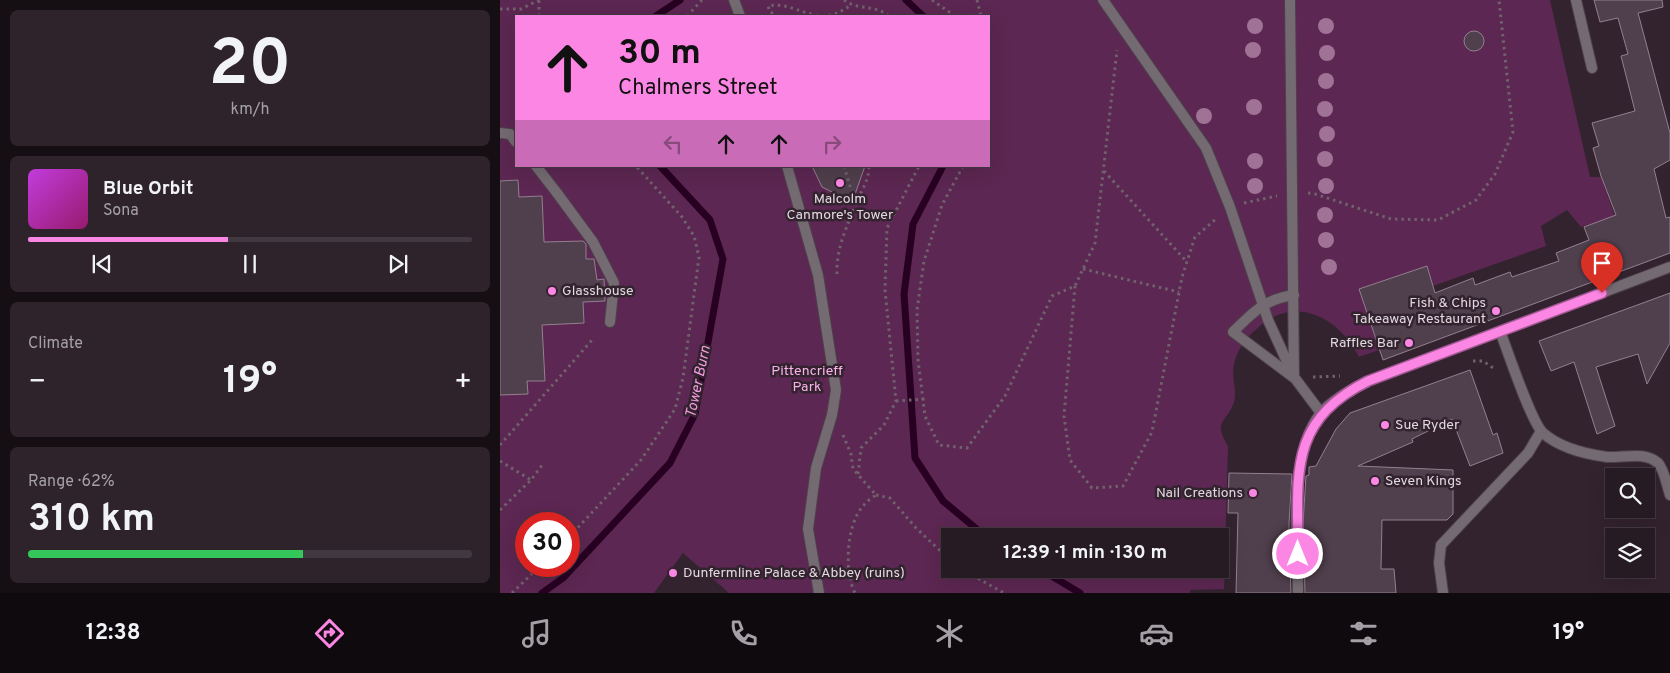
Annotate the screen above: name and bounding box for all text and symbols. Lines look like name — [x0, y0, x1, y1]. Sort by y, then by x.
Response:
text: 20 — [209, 26, 291, 108]
text: 30 m — [618, 32, 701, 76]
icon: ahead — [535, 35, 600, 100]
text: Chalmers Street — [618, 75, 777, 102]
text: km/h — [231, 100, 269, 120]
icon: left — [659, 130, 687, 158]
icon: ahead — [712, 130, 740, 158]
icon: ahead — [765, 130, 793, 158]
icon: right — [818, 130, 846, 158]
text: Blue Orbit — [103, 177, 193, 201]
marker: Malcolm Canmore's Tower — [834, 177, 846, 189]
place label: Malcolm Canmore's Tower — [787, 191, 894, 224]
text: Sona — [103, 201, 139, 221]
pin — [1581, 242, 1623, 293]
icon: arrive — [1588, 249, 1616, 277]
icon: previous — [88, 250, 116, 278]
icon: pause — [236, 250, 264, 278]
icon: next — [384, 250, 412, 278]
place label: Glasshouse — [562, 283, 634, 300]
marker: Glasshouse — [546, 285, 558, 297]
place label: Fish & Chips Takeaway Restaurant — [1353, 295, 1486, 328]
marker: Fish & Chips Takeaway Restaurant — [1490, 305, 1502, 317]
text: Climate — [28, 334, 83, 354]
place label: Raffles Bar — [1330, 335, 1400, 352]
marker: Raffles Bar — [1403, 337, 1415, 349]
water label: Tower Burn — [682, 344, 716, 420]
text: 19° — [223, 358, 277, 407]
park label: Pittencrieff Park — [771, 363, 843, 396]
text: − — [28, 365, 46, 401]
text: + — [454, 365, 472, 401]
place label: Sue Ryder — [1395, 417, 1460, 434]
marker: Sue Ryder — [1379, 419, 1391, 431]
map controls — [1605, 468, 1655, 578]
button: search — [1605, 468, 1655, 518]
text: Range · 62% — [28, 472, 115, 492]
place label: Seven Kings — [1385, 473, 1462, 490]
marker: Seven Kings — [1369, 475, 1381, 487]
place label: Nail Creations — [1156, 485, 1243, 502]
marker: Nail Creations — [1247, 487, 1259, 499]
text: 310 km — [28, 496, 155, 545]
speed limit sign: 30 — [515, 512, 580, 577]
position arrow — [1271, 527, 1323, 579]
button: layers — [1605, 528, 1655, 578]
text: 12:39 · 1 min · 130 m — [1003, 541, 1167, 565]
place label: Dunfermline Palace & Abbey (ruins) — [683, 565, 905, 582]
marker: Dunfermline Palace & Abbey (ruins) — [667, 567, 679, 579]
icon: directions — [312, 616, 347, 651]
icon: music — [519, 616, 554, 651]
icon: phone — [726, 616, 761, 651]
icon: climate — [932, 616, 967, 651]
icon: car — [1139, 616, 1174, 651]
icon: filters — [1346, 616, 1381, 651]
text: 12:38 — [86, 620, 141, 647]
text: 19° — [1553, 620, 1584, 647]

